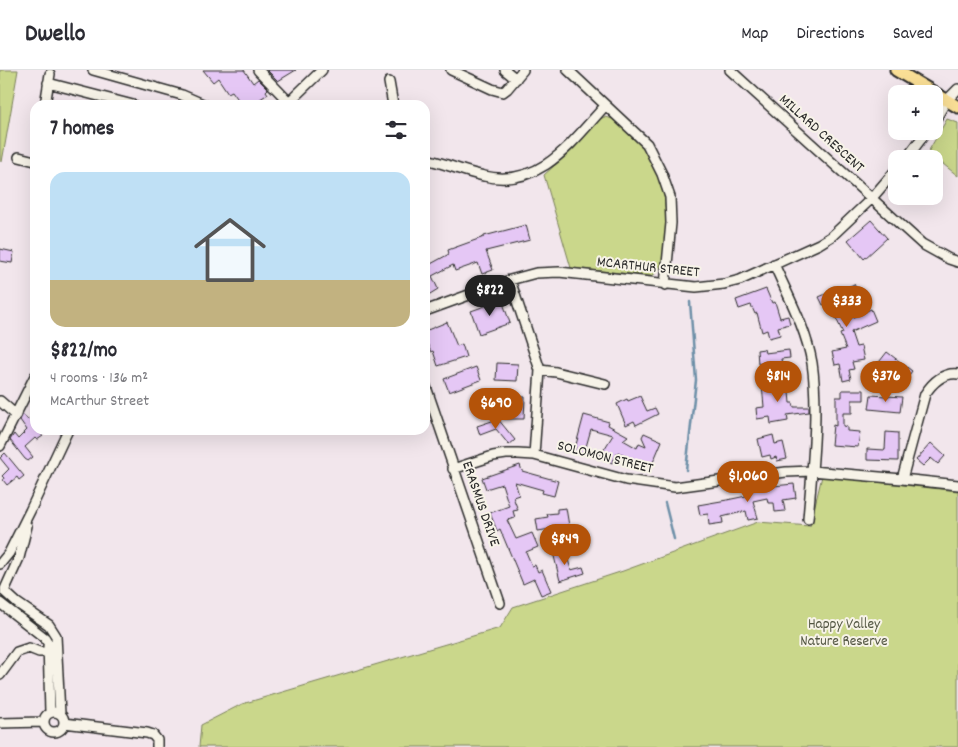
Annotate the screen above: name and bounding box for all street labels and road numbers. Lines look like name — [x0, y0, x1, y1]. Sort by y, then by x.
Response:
street label: MILLARD CRESCENT — [773, 90, 869, 178]
street label: MCARTHUR STREET — [596, 252, 700, 284]
street label: SOLOMON STREET — [555, 436, 655, 480]
street label: ERASMUS DRIVE — [455, 458, 505, 550]

